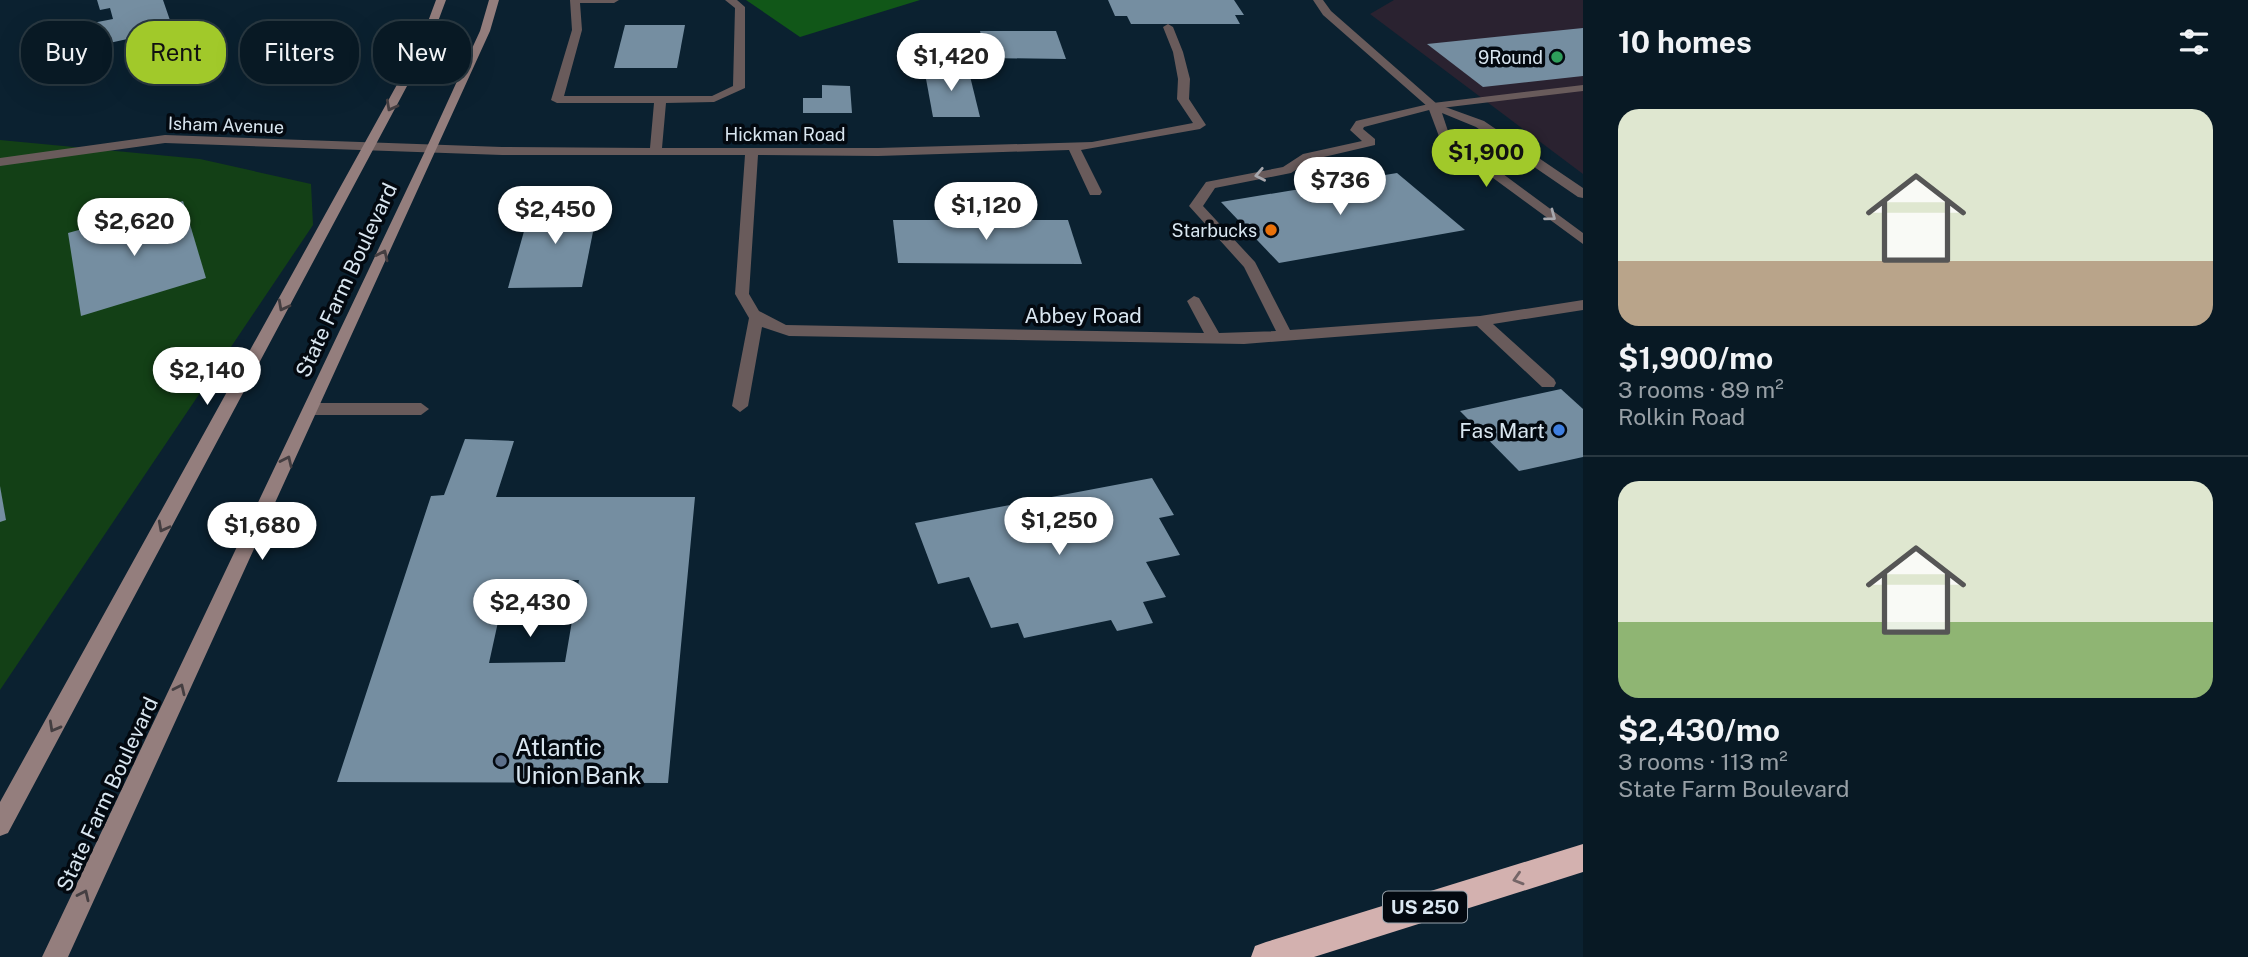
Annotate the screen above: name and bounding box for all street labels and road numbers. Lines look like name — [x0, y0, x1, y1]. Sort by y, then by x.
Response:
street label: Isham Avenue — [168, 112, 284, 138]
street label: Hickman Road — [725, 124, 845, 145]
street label: State Farm Boulevard — [290, 179, 402, 381]
street label: Abbey Road — [1024, 303, 1142, 328]
street label: State Farm Boulevard — [51, 693, 163, 895]
road number: US 250 — [1383, 892, 1467, 923]

